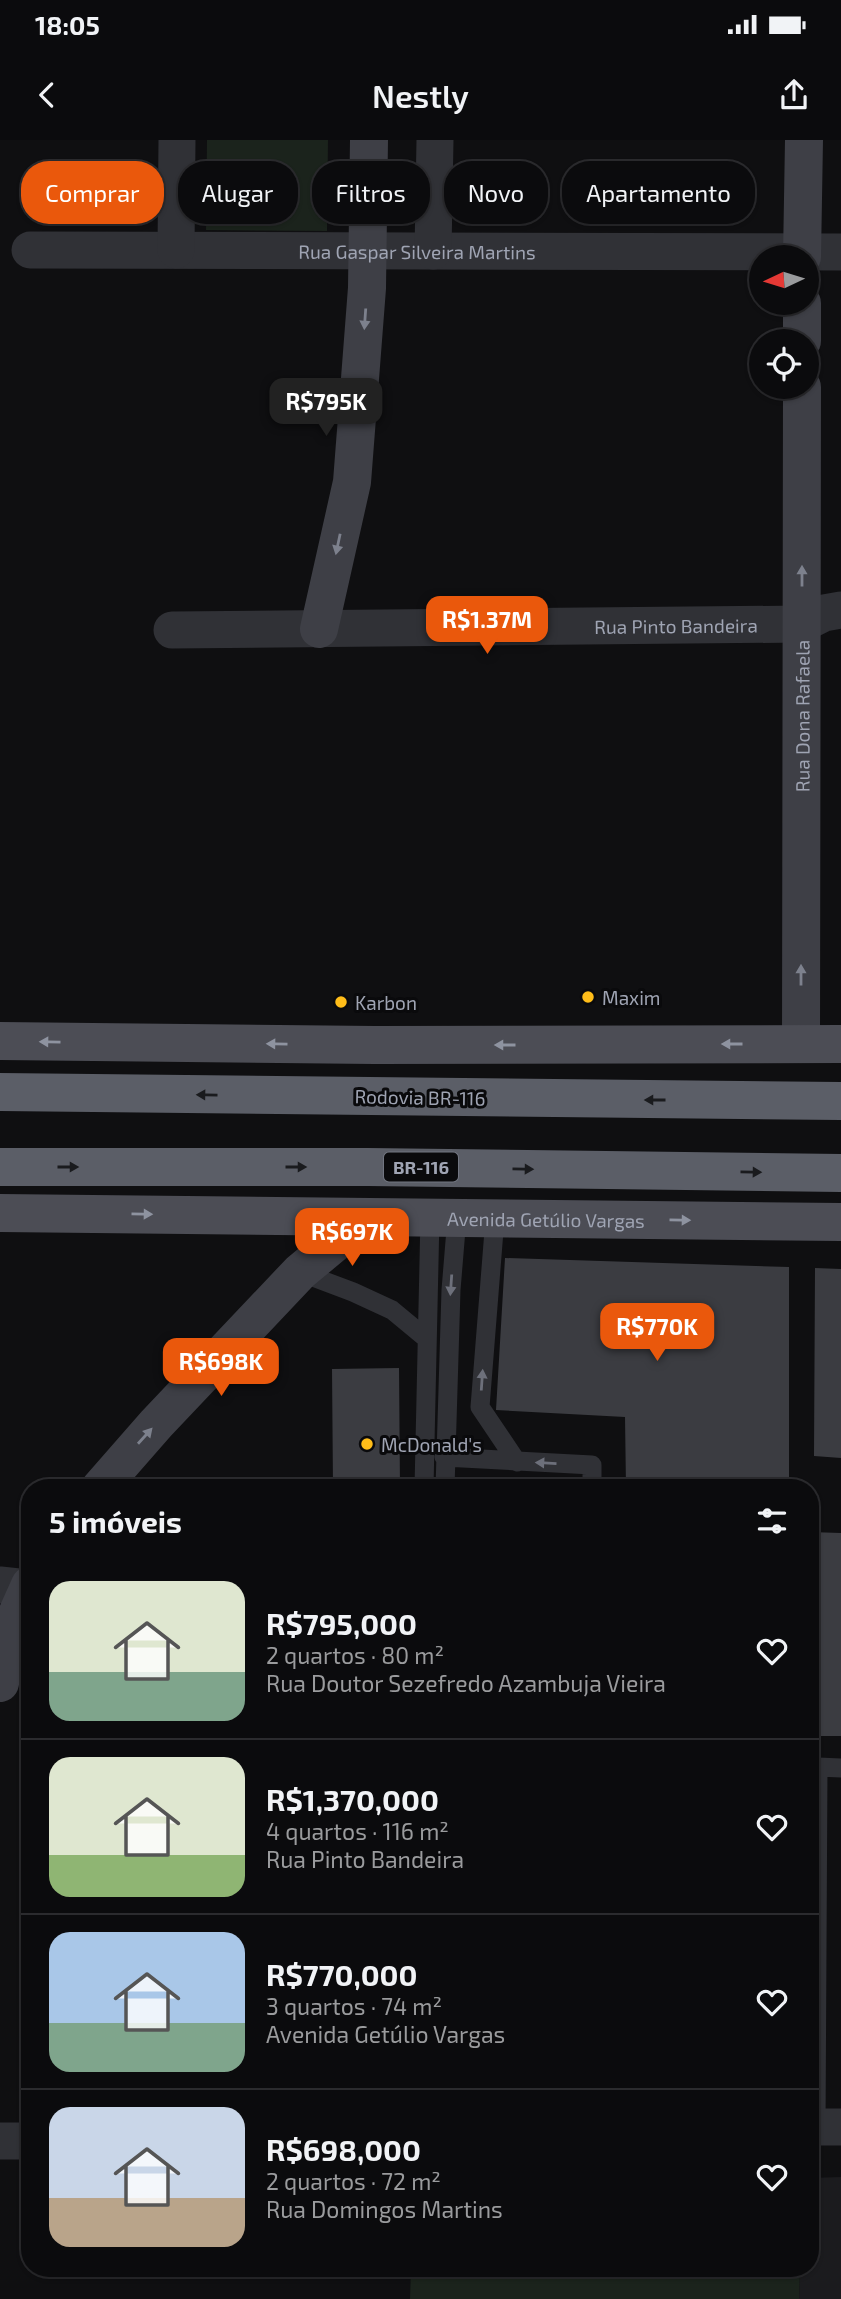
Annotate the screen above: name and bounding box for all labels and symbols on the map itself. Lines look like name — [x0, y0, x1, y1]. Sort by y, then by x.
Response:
street label: Rua Gaspar Silveira Martins — [298, 239, 536, 263]
north arrow — [749, 245, 819, 315]
one-way arrow — [359, 308, 370, 330]
pin: R$795K — [269, 378, 383, 438]
one-way arrow — [333, 533, 344, 555]
one-way arrow — [796, 565, 808, 587]
pin: R$1.37M — [422, 596, 552, 656]
street label: Rua Pinto Bandeira — [594, 613, 758, 637]
street label: Rua Dona Rafaela — [790, 640, 813, 792]
one-way arrow — [795, 964, 807, 986]
place label: Maxim — [602, 986, 660, 1009]
marker: Maxim — [580, 989, 596, 1005]
place label: Karbon — [355, 991, 417, 1014]
marker: Karbon — [333, 994, 349, 1010]
one-way arrow — [39, 1036, 61, 1048]
one-way arrow — [266, 1038, 288, 1050]
one-way arrow — [721, 1038, 743, 1050]
one-way arrow — [494, 1039, 516, 1051]
street label: Rodovia BR-116 — [354, 1084, 486, 1110]
one-way arrow — [196, 1089, 218, 1101]
one-way arrow — [644, 1094, 666, 1106]
road number: BR-116 — [384, 1152, 458, 1182]
one-way arrow — [57, 1161, 79, 1173]
one-way arrow — [285, 1161, 307, 1173]
one-way arrow — [512, 1163, 534, 1175]
one-way arrow — [740, 1166, 762, 1178]
street label: Avenida Getúlio Vargas — [447, 1206, 645, 1231]
pin: R$697K — [295, 1208, 409, 1268]
one-way arrow — [131, 1209, 153, 1220]
one-way arrow — [669, 1214, 691, 1226]
one-way arrow — [446, 1274, 457, 1296]
pin: R$770K — [600, 1304, 714, 1363]
pin: R$698K — [164, 1338, 278, 1398]
one-way arrow — [477, 1369, 488, 1391]
one-way arrow — [137, 1427, 153, 1445]
place label: McDonald's — [381, 1433, 482, 1456]
marker: McDonald's — [359, 1436, 375, 1452]
one-way arrow — [534, 1458, 556, 1469]

